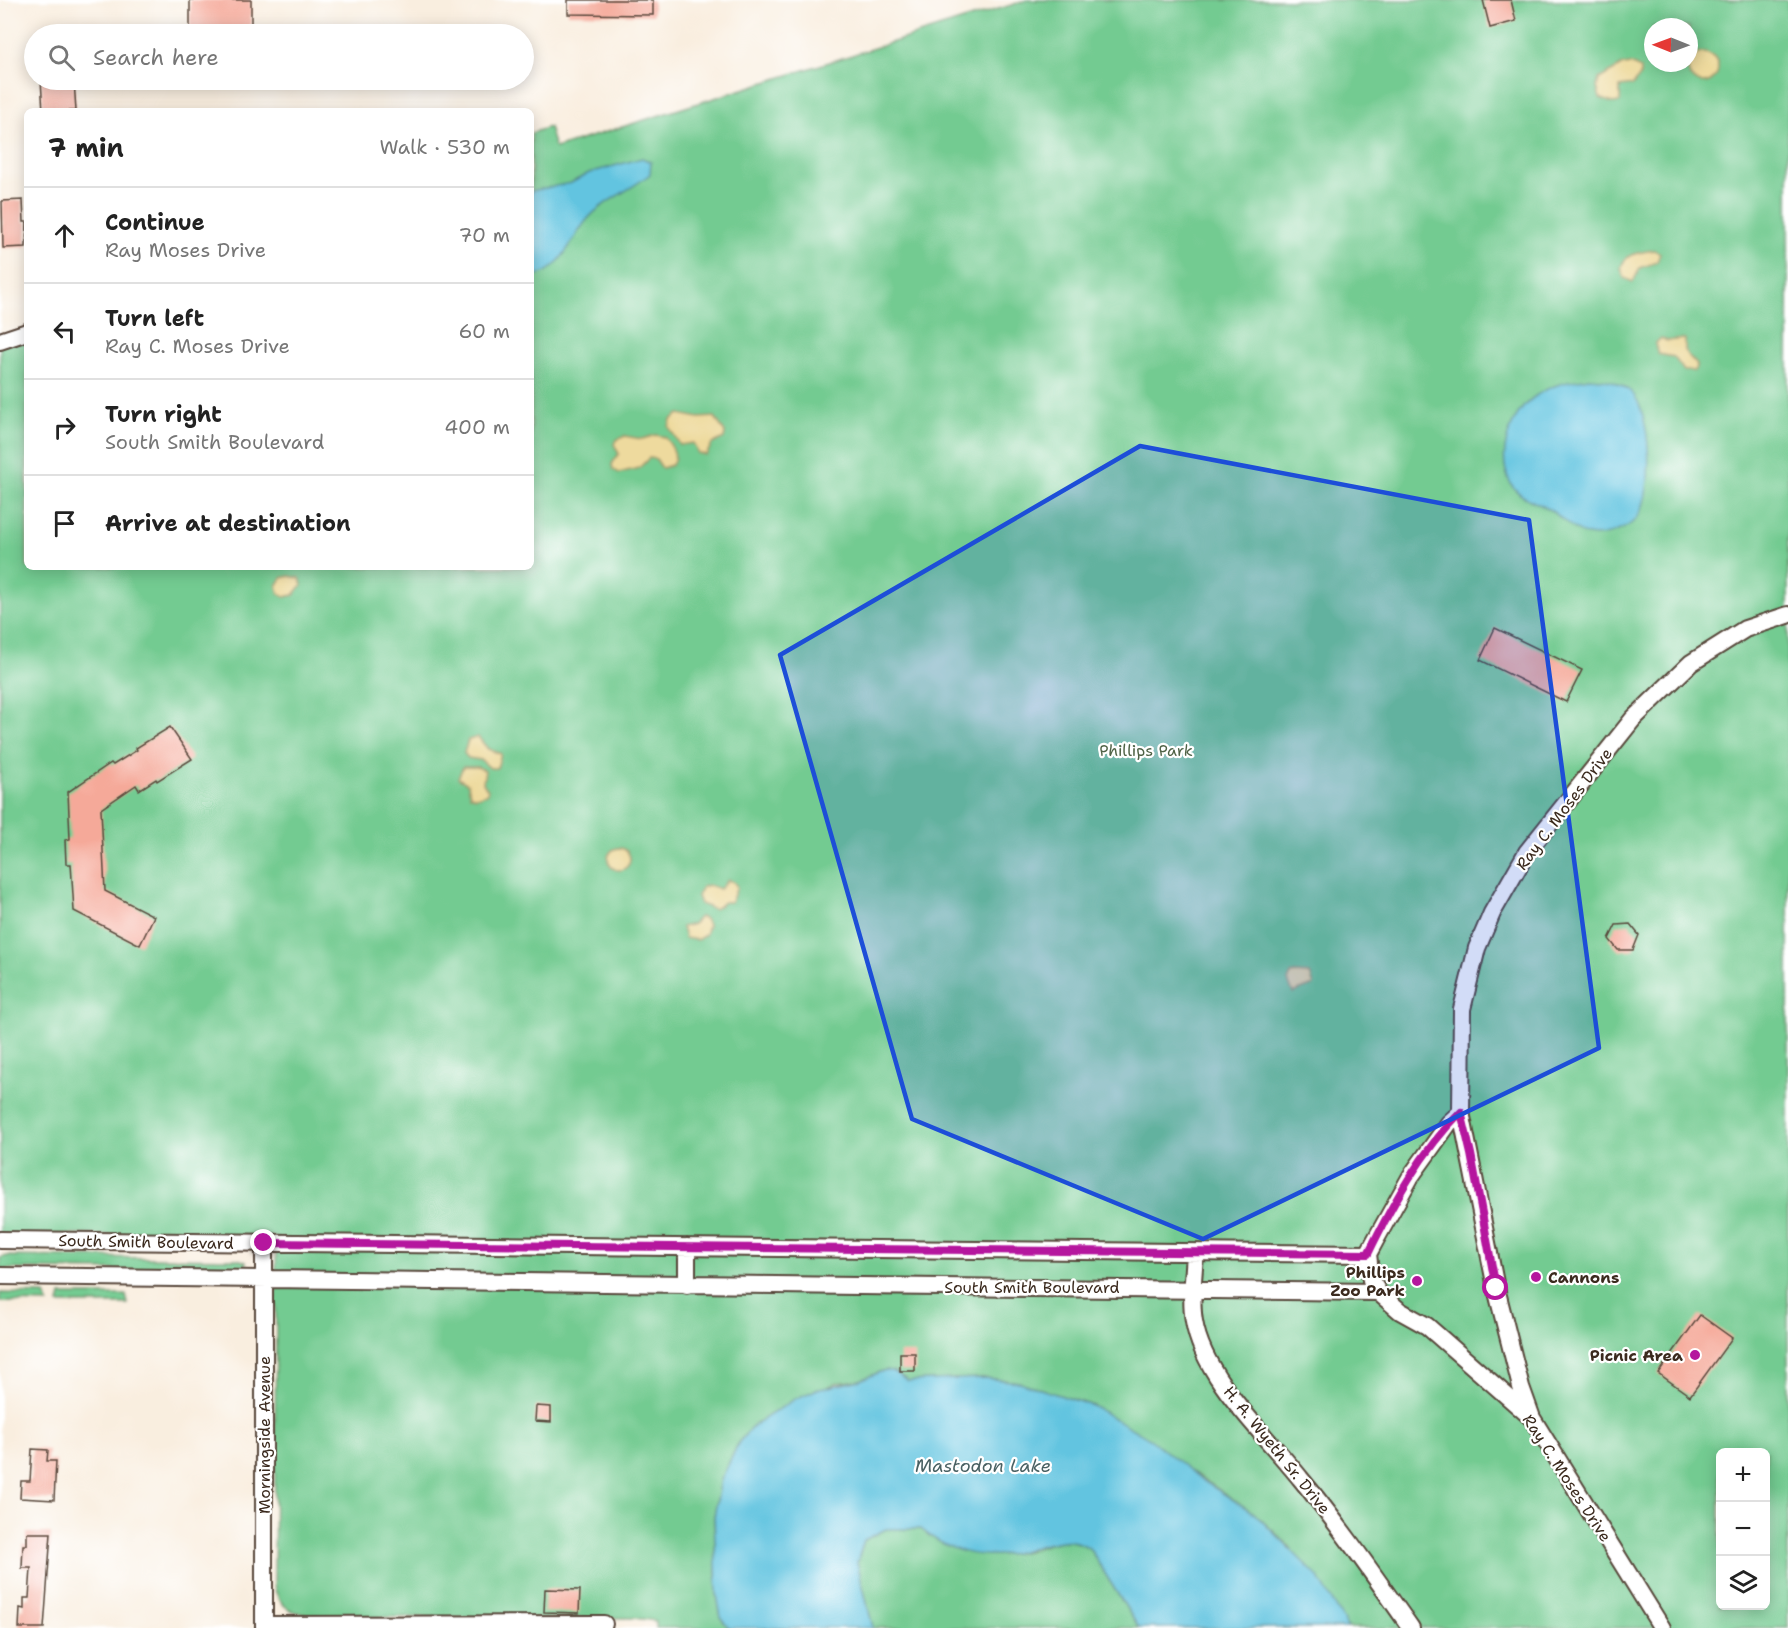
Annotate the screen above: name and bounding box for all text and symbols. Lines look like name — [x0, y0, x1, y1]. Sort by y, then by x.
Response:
north arrow — [1644, 18, 1698, 72]
search box — [24, 24, 534, 90]
icon: search — [45, 41, 78, 74]
text: Search here — [93, 43, 219, 72]
text: 7 min — [48, 130, 124, 165]
text: Walk · 530 m — [379, 134, 510, 160]
text: Continue — [105, 208, 205, 237]
icon: ahead — [48, 219, 81, 252]
text: 70 m — [458, 222, 510, 248]
text: Ray Moses Drive — [105, 237, 266, 263]
text: Turn left — [105, 304, 204, 333]
icon: left — [48, 315, 81, 348]
text: 60 m — [458, 318, 510, 344]
text: Ray C. Moses Drive — [105, 333, 290, 359]
text: Turn right — [105, 400, 222, 429]
icon: right — [48, 411, 81, 444]
text: 400 m — [444, 414, 510, 440]
text: South Smith Boulevard — [105, 429, 324, 455]
icon: arrive — [48, 507, 81, 540]
text: Arrive at destination — [105, 509, 351, 538]
park label: Phillips Park — [1099, 740, 1193, 761]
street label: Ray C. Moses Drive — [1511, 744, 1617, 874]
route end — [250, 1229, 276, 1255]
street label: South Smith Boulevard — [58, 1230, 234, 1254]
place label: Phillips Zoo Park — [1330, 1262, 1405, 1301]
place label: Cannons — [1548, 1267, 1619, 1288]
marker: Cannons — [1529, 1270, 1543, 1284]
marker: Phillips Zoo Park — [1410, 1274, 1424, 1288]
route start — [1482, 1274, 1508, 1300]
street label: South Smith Boulevard — [944, 1277, 1120, 1298]
place label: Picnic Area — [1590, 1345, 1683, 1366]
marker: Picnic Area — [1688, 1348, 1702, 1362]
street label: Morningside Avenue — [254, 1356, 275, 1514]
street label: H. A. Wyeth Sr. Drive — [1219, 1382, 1335, 1518]
street label: Ray C. Moses Drive — [1518, 1410, 1616, 1546]
map controls — [1716, 1448, 1770, 1610]
button: + — [1716, 1448, 1770, 1502]
water label: Mastodon Lake — [915, 1454, 1051, 1478]
button: − — [1716, 1502, 1770, 1556]
button: layers — [1716, 1556, 1770, 1610]

